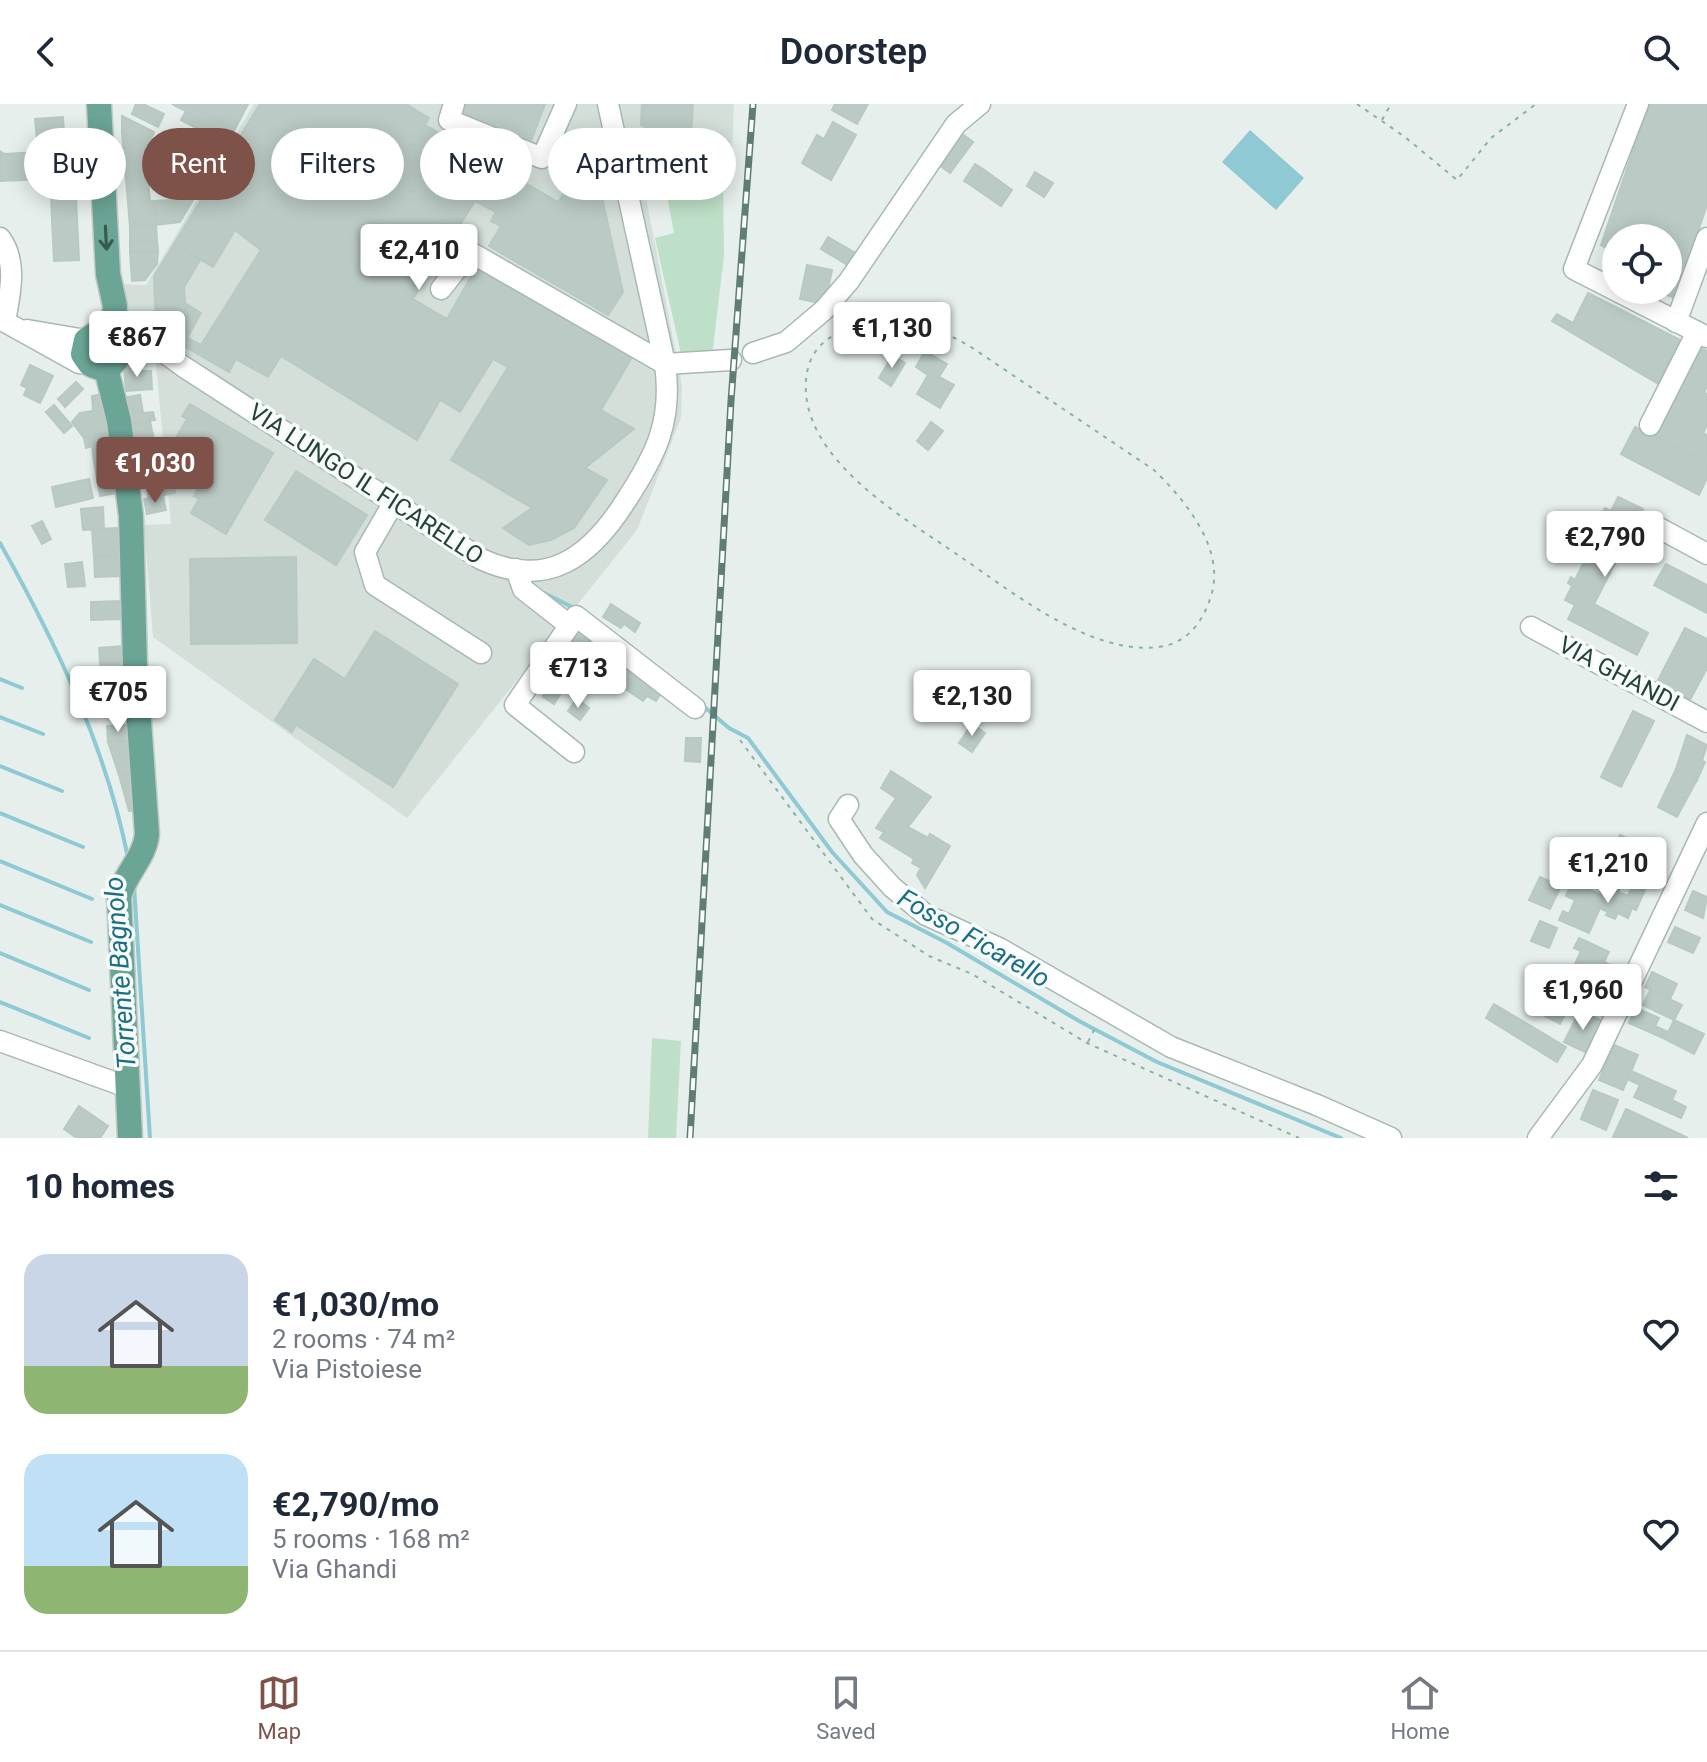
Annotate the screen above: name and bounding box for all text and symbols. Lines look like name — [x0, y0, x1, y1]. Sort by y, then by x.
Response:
icon: back — [24, 30, 68, 74]
icon: search — [1639, 30, 1683, 74]
text: Doorstep — [780, 31, 927, 73]
chip: Buy — [24, 128, 126, 200]
chip: Rent — [142, 128, 255, 200]
chip: Filters — [271, 128, 404, 200]
chip: New — [420, 128, 532, 200]
chip: Apartment — [548, 128, 736, 200]
one-way arrow — [99, 224, 114, 251]
pin: €2,410 — [354, 224, 484, 292]
map controls — [1602, 224, 1682, 304]
button: locate — [1602, 224, 1682, 304]
text: €2,410 — [379, 235, 459, 265]
pin: €1,130 — [827, 302, 957, 370]
pin: €867 — [90, 311, 184, 379]
text: €1,130 — [852, 313, 932, 343]
text: €867 — [107, 322, 167, 352]
street label: VIA LUNGO IL FICARELLO — [244, 398, 488, 570]
pin: €1,030 — [90, 437, 220, 505]
text: €1,030 — [115, 448, 195, 478]
pin: €2,790 — [1540, 511, 1670, 579]
text: €2,790 — [1565, 522, 1645, 552]
street label: VIA GHANDI — [1554, 631, 1684, 717]
pin: €713 — [531, 642, 625, 710]
text: €713 — [548, 653, 608, 683]
pin: €705 — [71, 666, 165, 734]
pin: €2,130 — [907, 670, 1037, 738]
text: €705 — [88, 677, 148, 707]
text: €2,130 — [932, 681, 1012, 711]
pin: €1,210 — [1543, 837, 1673, 905]
text: €1,210 — [1568, 848, 1648, 878]
water label: Torrente Bagnolo — [98, 876, 142, 1070]
water label: Fosso Ficarello — [893, 882, 1055, 994]
pin: €1,960 — [1518, 964, 1648, 1032]
text: €1,960 — [1543, 975, 1623, 1005]
icon: filters — [1639, 1164, 1683, 1208]
text: 10 homes — [24, 1166, 175, 1206]
text: €1,030/mo — [272, 1284, 439, 1324]
icon: home — [88, 1286, 184, 1382]
icon: heart — [1639, 1312, 1683, 1356]
text: 2 rooms · 74 m² — [272, 1324, 455, 1354]
text: Via Pistoiese — [272, 1354, 422, 1384]
text: €2,790/mo — [272, 1484, 439, 1524]
icon: home — [88, 1486, 184, 1582]
icon: heart — [1639, 1512, 1683, 1556]
text: 5 rooms · 168 m² — [272, 1524, 470, 1554]
text: Via Ghandi — [272, 1554, 397, 1584]
tab: Map — [257, 1671, 301, 1744]
tab: Saved — [816, 1671, 876, 1744]
tab: Home — [1390, 1671, 1450, 1744]

